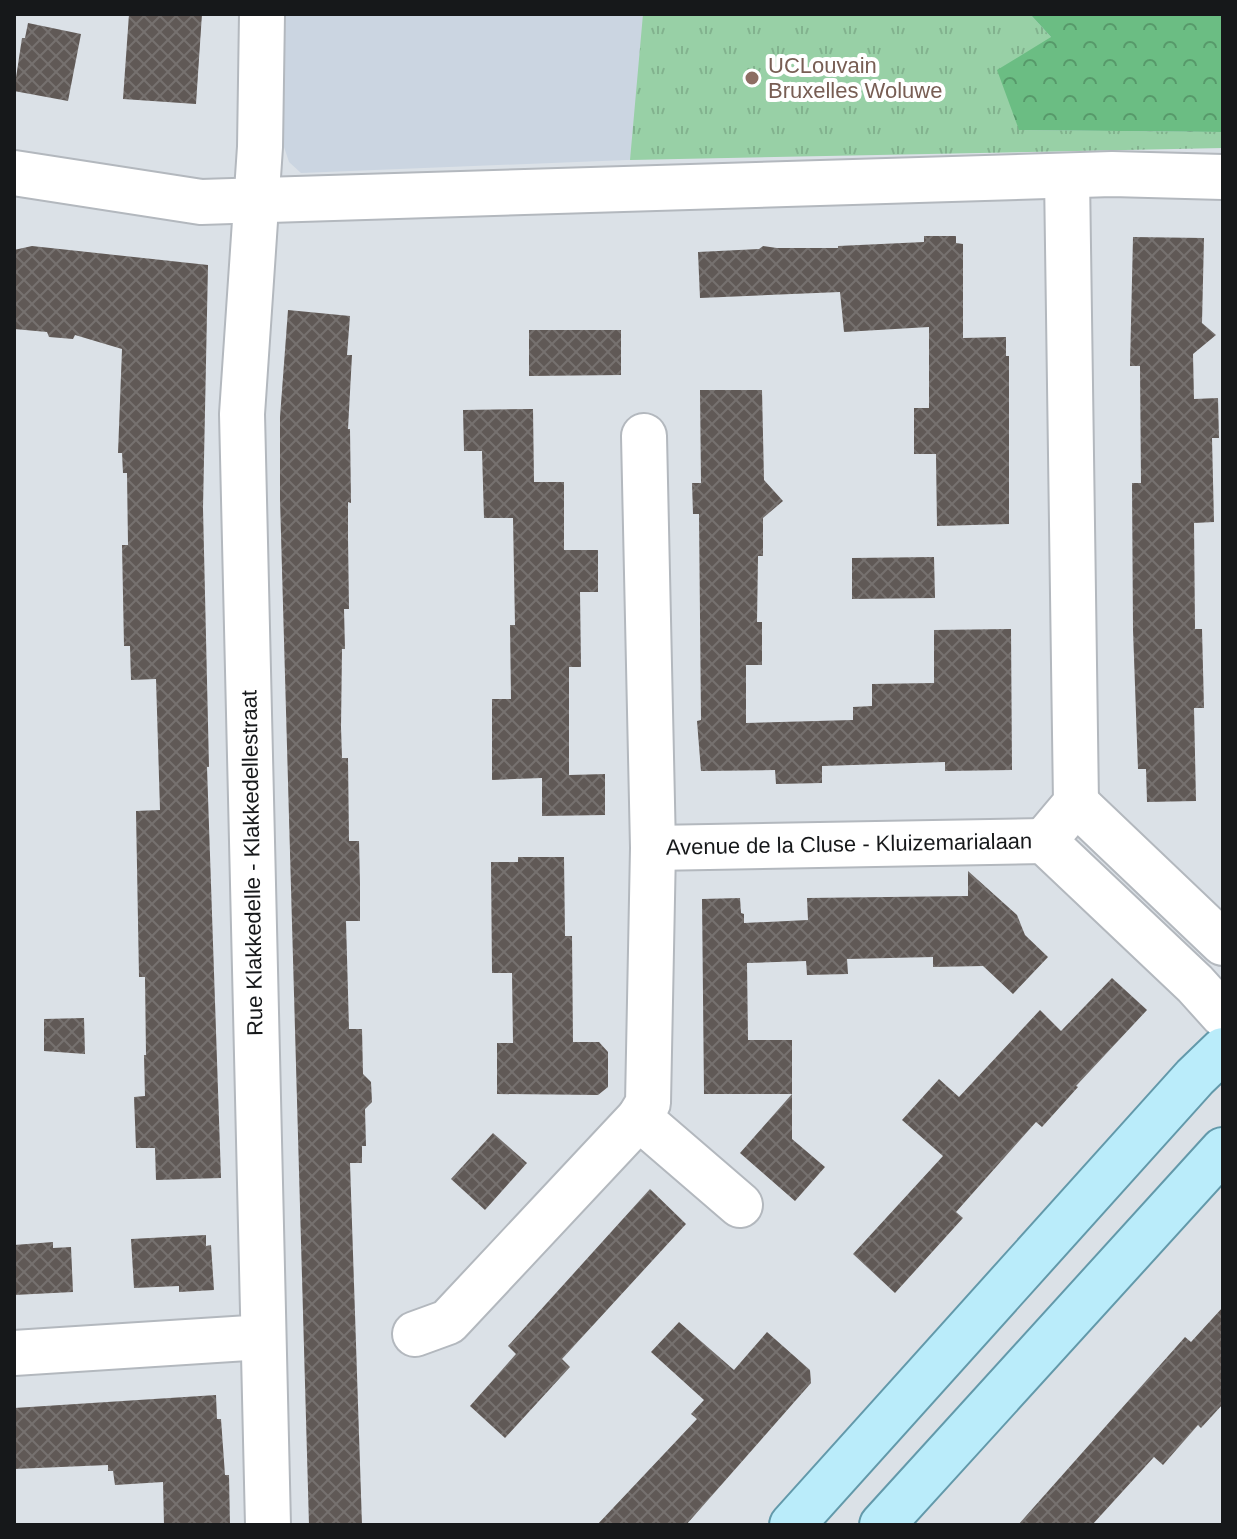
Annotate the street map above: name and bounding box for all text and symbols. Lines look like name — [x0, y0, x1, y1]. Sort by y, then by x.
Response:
place label: UCLouvain Bruxelles Woluwe — [768, 53, 942, 103]
marker: UCLouvain Bruxelles Woluwe — [743, 69, 761, 87]
street label: Rue Klakkedelle - Klakkedellestraat — [236, 690, 268, 1036]
street label: Avenue de la Cluse - Kluizemarialaan — [666, 828, 1032, 860]

